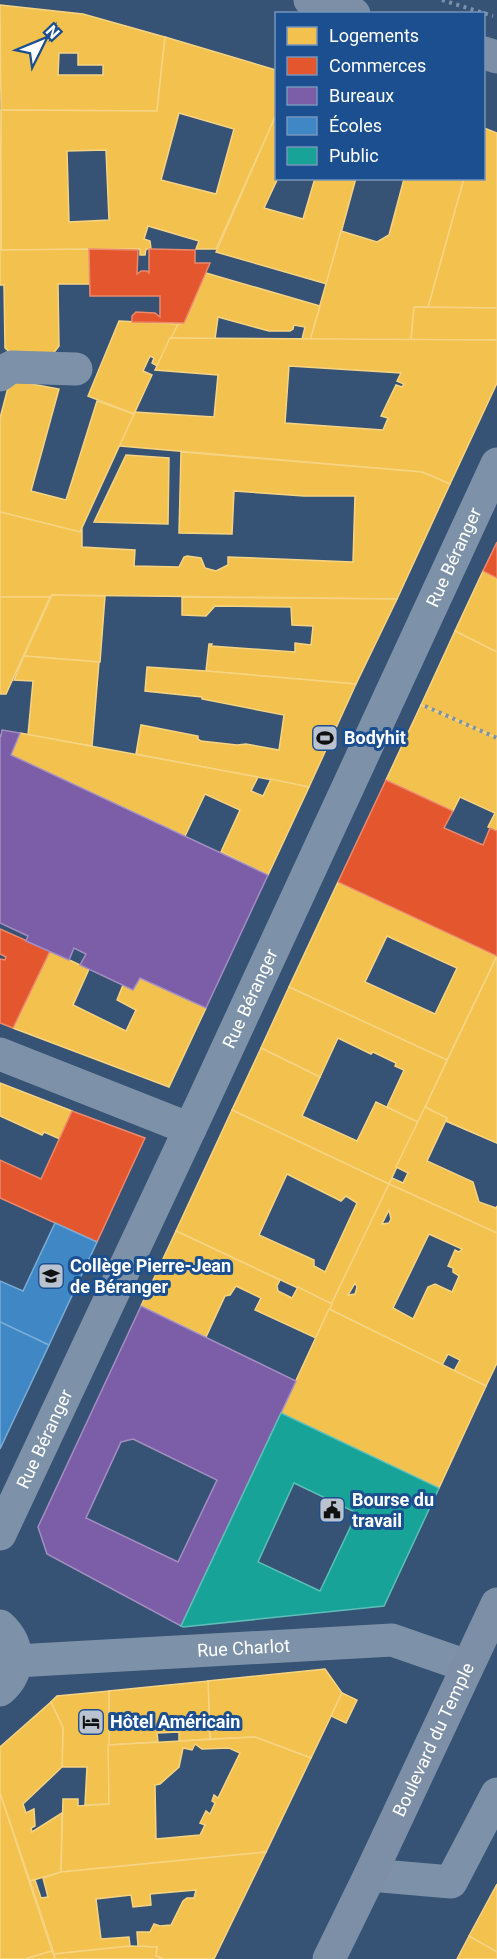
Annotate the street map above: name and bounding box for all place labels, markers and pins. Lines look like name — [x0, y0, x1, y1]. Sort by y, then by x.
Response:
sports icon: Bodyhit — [310, 723, 340, 753]
place label: Bodyhit — [344, 727, 406, 748]
place label: Collège Pierre-Jean de Béranger — [70, 1255, 231, 1297]
school or university icon: Collège Pierre-Jean de Béranger — [36, 1261, 66, 1291]
place label: Bourse du travail — [352, 1489, 434, 1531]
public building icon: Bourse du travail — [317, 1495, 347, 1525]
hotel icon: Hôtel Américain — [76, 1707, 106, 1737]
place label: Hôtel Américain — [110, 1711, 240, 1732]

